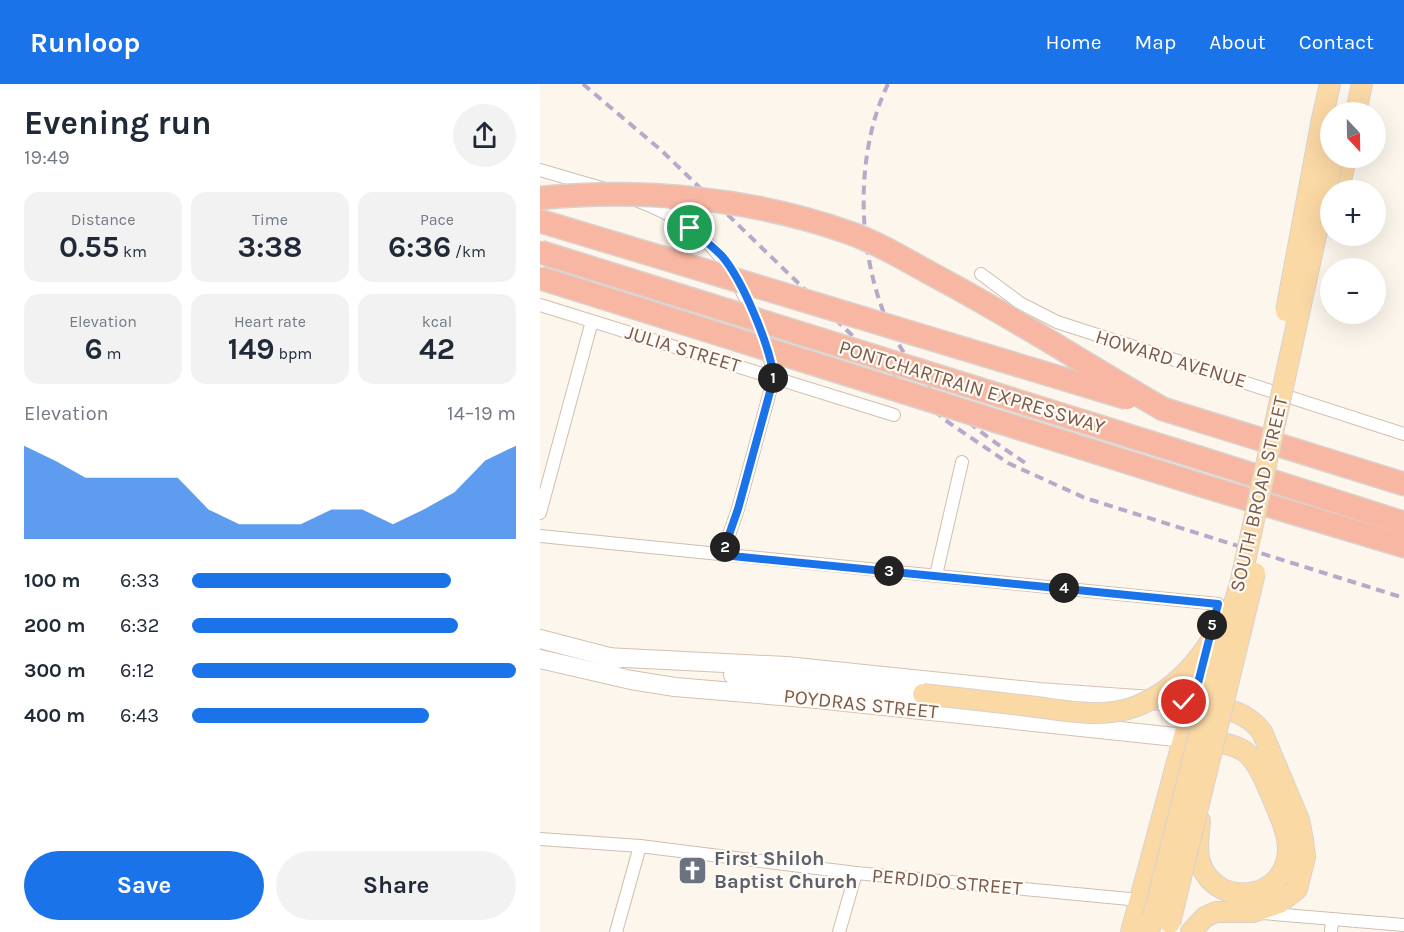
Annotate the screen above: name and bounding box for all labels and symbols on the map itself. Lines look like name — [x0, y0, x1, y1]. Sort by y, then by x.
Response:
north arrow — [1320, 102, 1386, 168]
pin — [664, 202, 715, 253]
street label: JULIA STREET — [623, 321, 743, 377]
street label: HOWARD AVENUE — [1093, 325, 1249, 393]
street label: PONTCHARTRAIN EXPRESSWAY — [836, 336, 1108, 438]
pin: 1 — [758, 363, 788, 393]
street label: SOUTH BROAD STREET — [1225, 394, 1293, 594]
pin: 2 — [710, 532, 740, 562]
pin: 3 — [874, 556, 904, 586]
pin: 4 — [1049, 573, 1079, 603]
pin: 5 — [1197, 610, 1227, 640]
pin — [1158, 676, 1209, 727]
street label: POYDRAS STREET — [783, 684, 939, 724]
place label: First Shiloh Baptist Church — [714, 847, 857, 893]
church icon: First Shiloh Baptist Church — [677, 854, 709, 886]
street label: PERDIDO STREET — [871, 864, 1023, 900]

